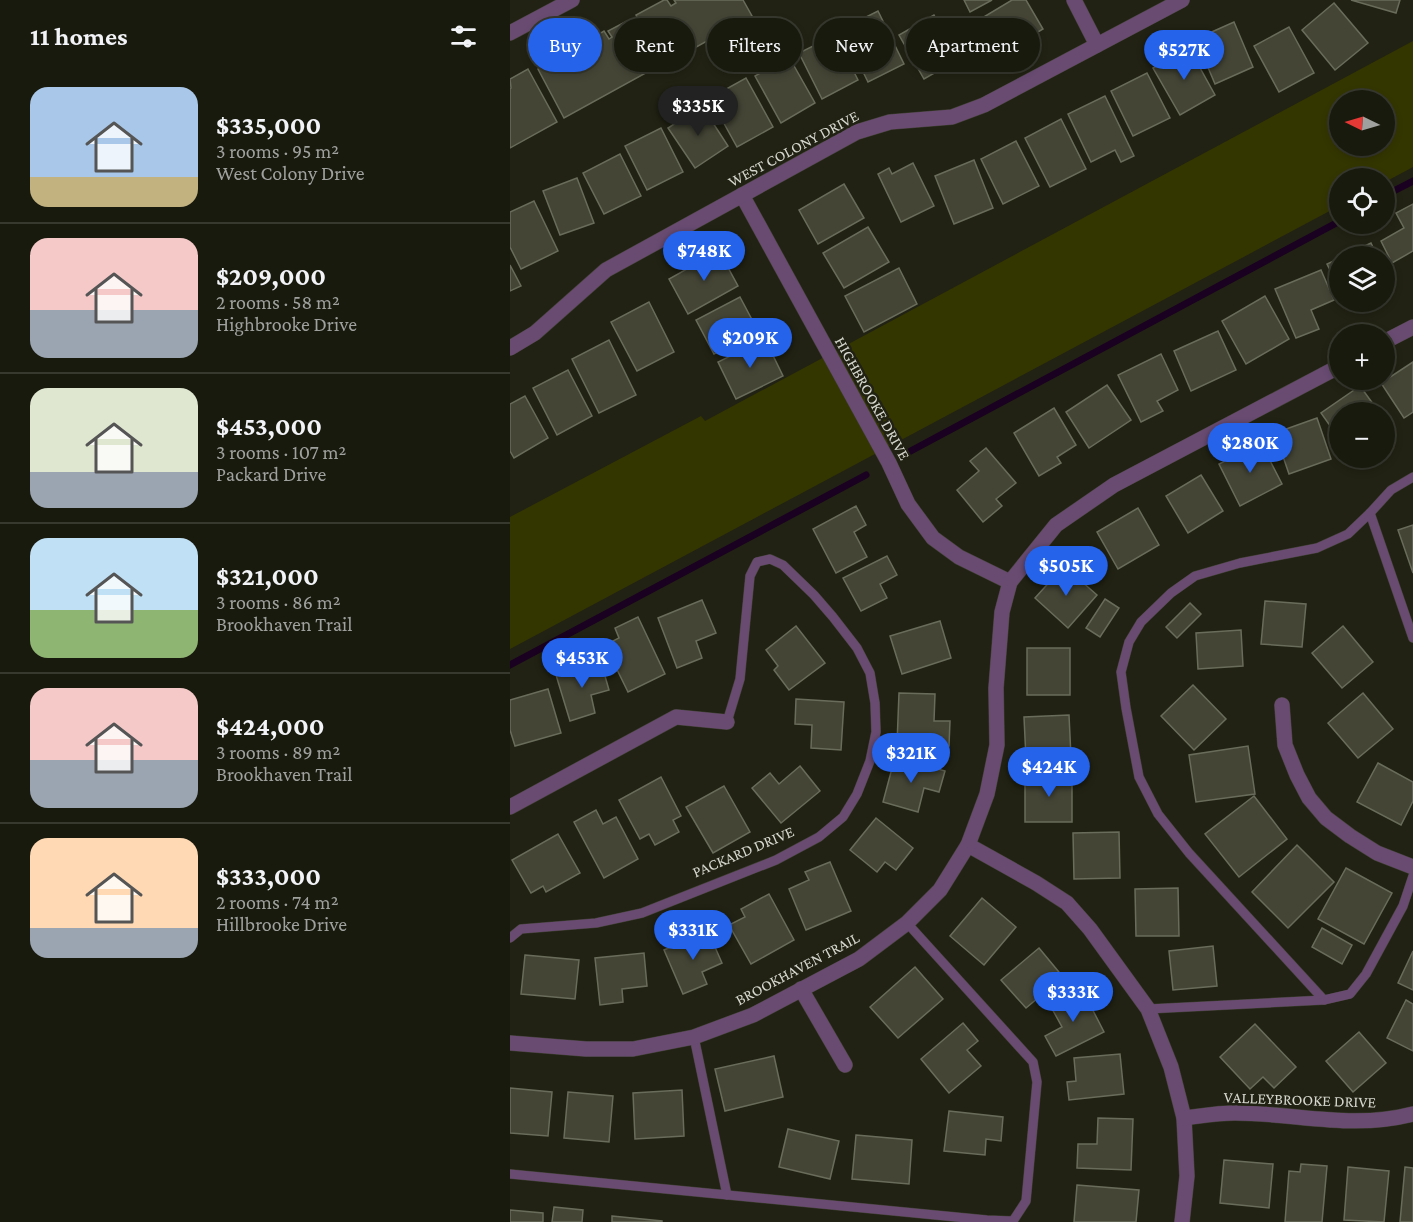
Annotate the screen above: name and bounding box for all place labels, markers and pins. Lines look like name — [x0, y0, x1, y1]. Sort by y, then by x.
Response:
pin: $527K — [1142, 30, 1226, 81]
pin: $335K — [656, 86, 740, 137]
pin: $748K — [662, 231, 746, 282]
pin: $209K — [708, 318, 792, 369]
pin: $280K — [1208, 423, 1292, 474]
pin: $505K — [1024, 546, 1108, 597]
pin: $453K — [540, 638, 624, 689]
pin: $321K — [869, 733, 953, 784]
pin: $424K — [1007, 747, 1091, 798]
pin: $331K — [651, 910, 735, 961]
pin: $333K — [1031, 972, 1115, 1023]

